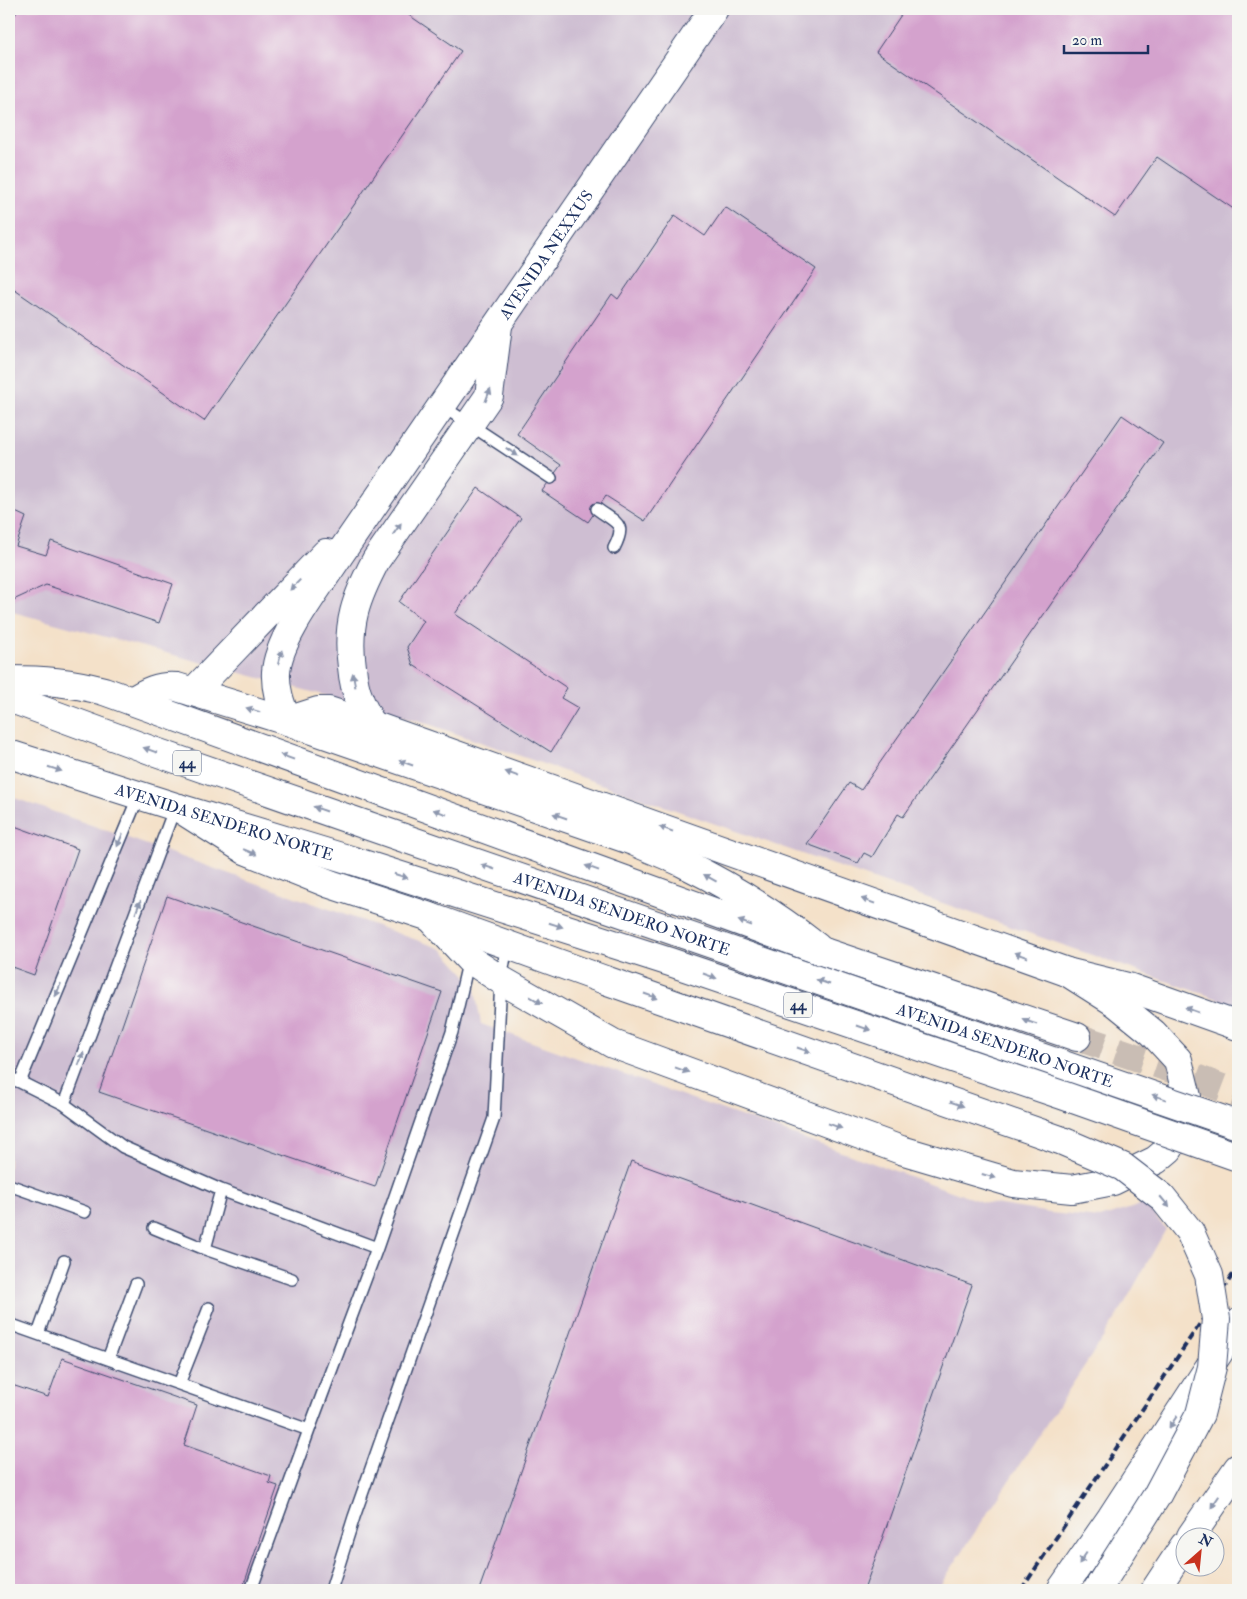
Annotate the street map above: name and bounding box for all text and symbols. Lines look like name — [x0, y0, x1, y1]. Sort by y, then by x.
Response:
scale bar — [1064, 22, 1148, 54]
text: 20 m — [1072, 31, 1102, 50]
street label: AVENIDA NEXXUS — [495, 186, 598, 324]
one-way arrow — [484, 387, 492, 402]
one-way arrow — [505, 447, 518, 457]
one-way arrow — [392, 523, 402, 536]
one-way arrow — [289, 579, 301, 591]
one-way arrow — [276, 649, 284, 665]
one-way arrow — [350, 672, 358, 687]
one-way arrow — [245, 706, 260, 714]
one-way arrow — [142, 746, 157, 753]
road number: 44 — [173, 750, 201, 776]
one-way arrow — [279, 753, 294, 761]
one-way arrow — [399, 759, 414, 766]
one-way arrow — [48, 765, 63, 773]
one-way arrow — [505, 770, 520, 777]
street label: AVENIDA SENDERO NORTE — [112, 779, 336, 865]
one-way arrow — [312, 805, 327, 813]
one-way arrow — [432, 808, 447, 816]
one-way arrow — [552, 812, 567, 820]
one-way arrow — [658, 825, 673, 832]
one-way arrow — [116, 833, 124, 848]
one-way arrow — [243, 848, 257, 856]
one-way arrow — [480, 863, 495, 870]
one-way arrow — [585, 864, 600, 871]
street label: AVENIDA SENDERO NORTE — [510, 867, 733, 961]
one-way arrow — [394, 872, 409, 880]
one-way arrow — [702, 874, 717, 882]
one-way arrow — [860, 897, 875, 905]
one-way arrow — [134, 899, 142, 914]
one-way arrow — [737, 919, 752, 927]
one-way arrow — [548, 922, 563, 930]
one-way arrow — [1013, 951, 1028, 959]
one-way arrow — [703, 972, 718, 980]
one-way arrow — [816, 978, 831, 985]
one-way arrow — [53, 983, 61, 997]
road number: 44 — [784, 992, 812, 1018]
one-way arrow — [643, 993, 658, 1000]
one-way arrow — [530, 996, 543, 1005]
street label: AVENIDA SENDERO NORTE — [893, 999, 1116, 1092]
one-way arrow — [1184, 1006, 1199, 1014]
one-way arrow — [1023, 1017, 1038, 1025]
one-way arrow — [857, 1024, 872, 1032]
one-way arrow — [797, 1046, 812, 1054]
one-way arrow — [77, 1051, 85, 1066]
one-way arrow — [675, 1067, 690, 1074]
one-way arrow — [1151, 1093, 1166, 1101]
one-way arrow — [950, 1101, 965, 1108]
one-way arrow — [828, 1122, 843, 1130]
one-way arrow — [982, 1173, 997, 1181]
one-way arrow — [1160, 1195, 1171, 1208]
one-way arrow — [1168, 1416, 1178, 1429]
one-way arrow — [1210, 1495, 1220, 1509]
north arrow — [1174, 1526, 1224, 1576]
text: N — [1195, 1530, 1216, 1551]
one-way arrow — [1078, 1551, 1088, 1565]

